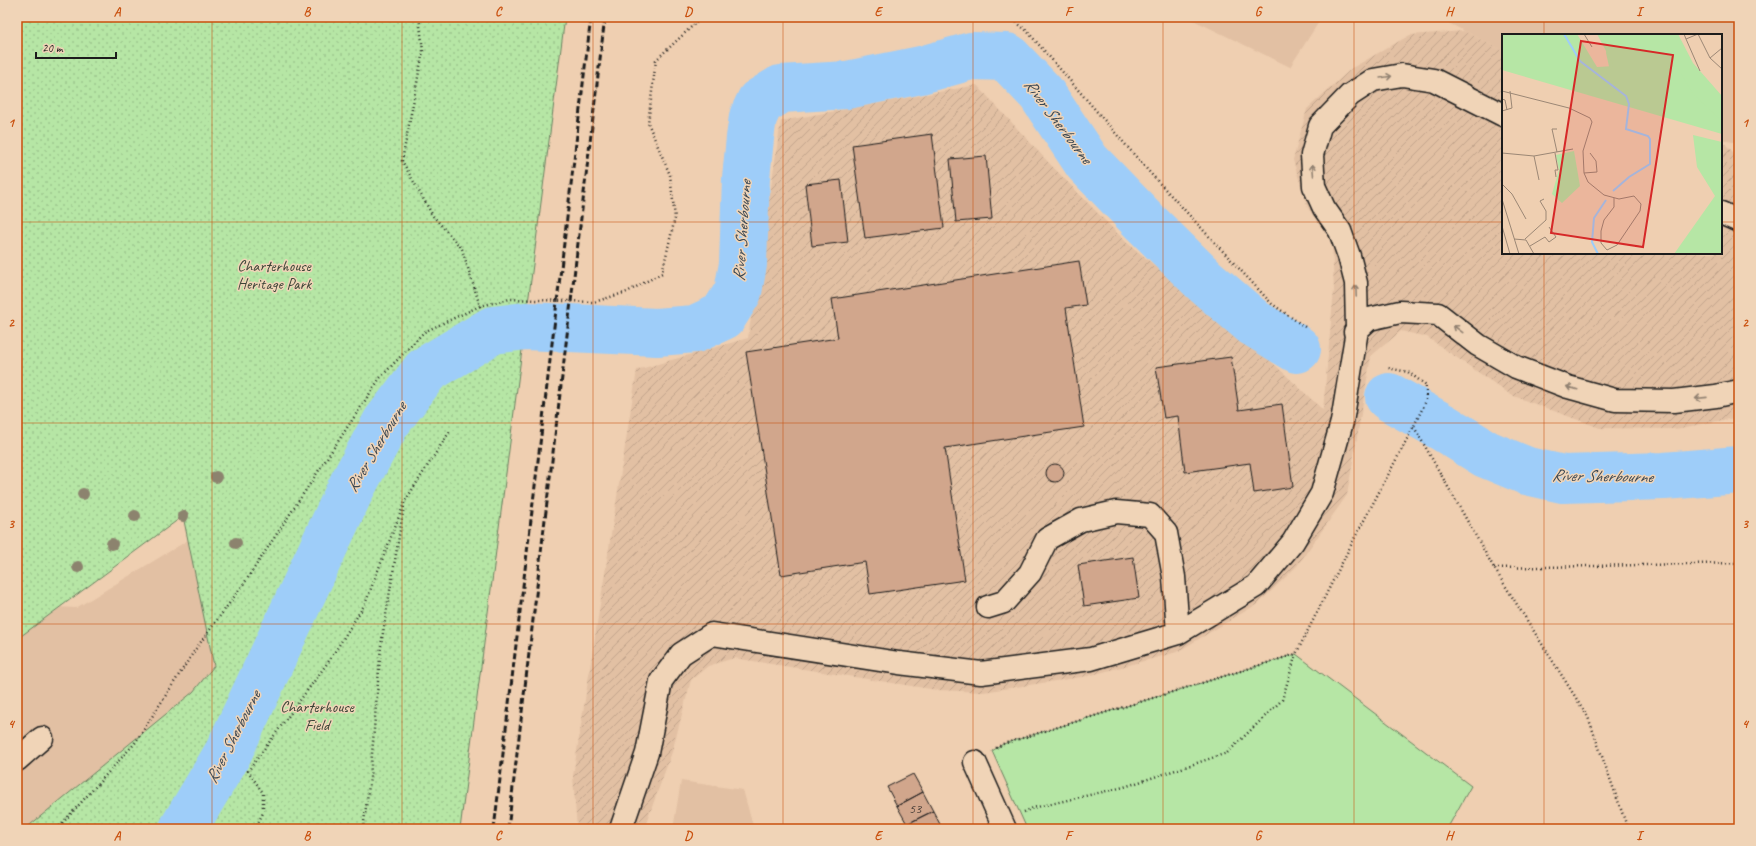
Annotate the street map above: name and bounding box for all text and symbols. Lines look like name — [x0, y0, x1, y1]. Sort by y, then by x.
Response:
text: A — [114, 4, 122, 20]
text: B — [304, 4, 312, 20]
text: C — [495, 4, 503, 20]
text: D — [684, 4, 693, 20]
text: E — [875, 4, 884, 20]
text: F — [1065, 4, 1074, 20]
text: G — [1255, 4, 1263, 20]
text: H — [1445, 4, 1455, 20]
text: I — [1636, 4, 1645, 20]
scale bar — [36, 34, 116, 60]
inset map — [1502, 34, 1722, 254]
text: 20 m — [42, 40, 64, 56]
one-way arrow — [1379, 73, 1392, 81]
water label: River Sherbourne — [1019, 75, 1098, 169]
text: 1 — [8, 115, 16, 131]
text: 1 — [1742, 115, 1750, 131]
one-way arrow — [1309, 164, 1316, 177]
water label: River Sherbourne — [728, 178, 756, 282]
park label: Charterhouse Heritage Park — [237, 256, 313, 294]
one-way arrow — [1352, 285, 1360, 298]
text: 2 — [8, 315, 15, 331]
text: 2 — [1742, 315, 1749, 331]
one-way arrow — [1452, 325, 1463, 334]
one-way arrow — [1566, 384, 1579, 391]
one-way arrow — [1695, 394, 1708, 402]
water label: River Sherbourne — [341, 396, 412, 495]
water label: River Sherbourne — [1552, 465, 1655, 487]
text: 3 — [8, 516, 15, 532]
text: 3 — [1742, 516, 1749, 532]
water label: River Sherbourne — [201, 685, 266, 787]
park label: Charterhouse Field — [280, 697, 356, 735]
text: 4 — [8, 716, 16, 732]
text: 4 — [1742, 716, 1750, 732]
house number: 53 — [909, 800, 923, 817]
text: A — [114, 828, 122, 844]
text: B — [304, 828, 312, 844]
text: C — [495, 828, 503, 844]
text: D — [684, 828, 693, 844]
text: E — [875, 828, 884, 844]
text: F — [1065, 828, 1074, 844]
text: G — [1255, 828, 1263, 844]
text: H — [1445, 828, 1455, 844]
text: I — [1636, 828, 1645, 844]

